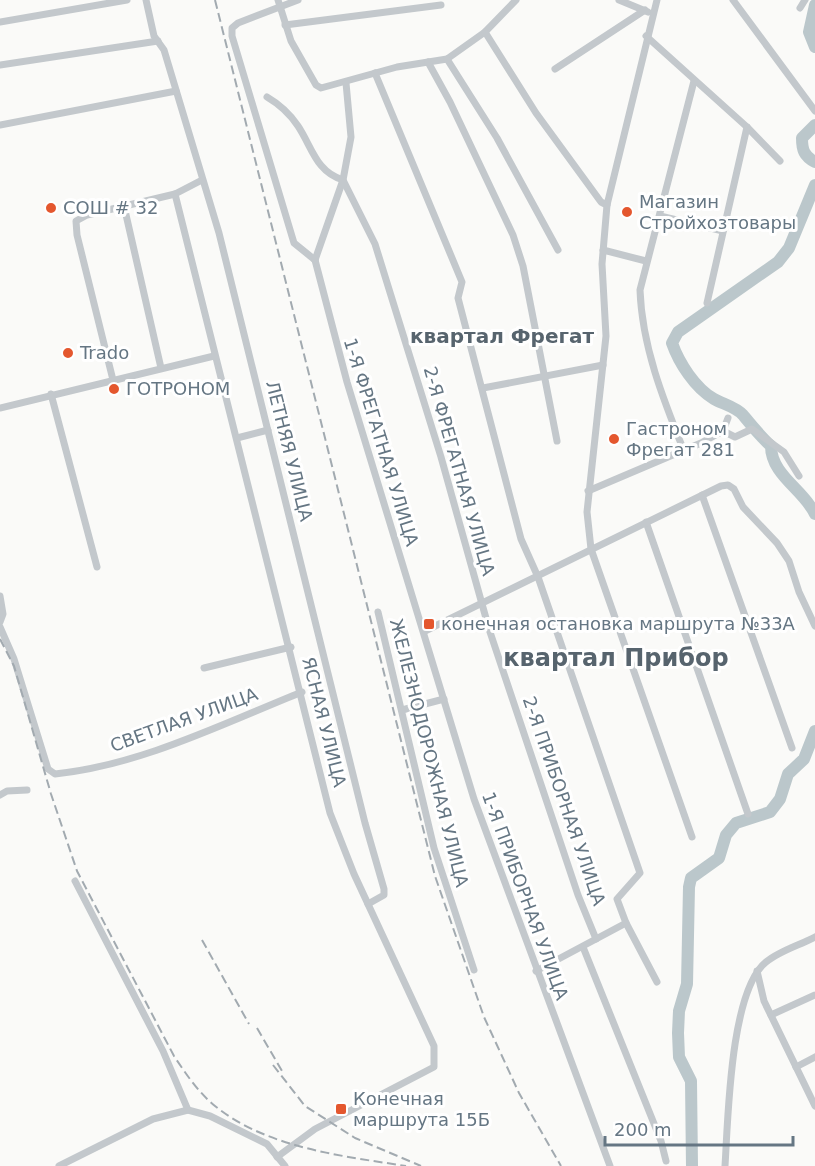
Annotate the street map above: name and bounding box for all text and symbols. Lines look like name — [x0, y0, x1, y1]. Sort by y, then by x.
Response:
place label: Магазин Стройхозтовары — [639, 191, 796, 233]
place label: СОШ # 32 — [63, 197, 158, 218]
marker: СОШ # 32 — [44, 201, 58, 215]
marker: Магазин Стройхозтовары — [620, 205, 634, 219]
district label: квартал Фрегат — [410, 324, 594, 348]
street label: 1-Я ФРЕГАТНАЯ УЛИЦА — [340, 335, 423, 549]
place label: Trado — [79, 342, 129, 363]
marker: Trado — [61, 346, 75, 360]
street label: 2-Я ФРЕГАТНАЯ УЛИЦА — [420, 364, 500, 578]
place label: ГОТРОНОМ — [126, 378, 230, 399]
street label: ЛЕТНЯЯ УЛИЦА — [262, 378, 317, 524]
marker: ГОТРОНОМ — [107, 382, 121, 396]
place label: Гастроном Фрегат 281 — [626, 418, 735, 460]
marker: Гастроном Фрегат 281 — [607, 432, 621, 446]
place label: конечная остановка маршрута №33А — [441, 613, 796, 634]
street label: ЖЕЛЕЗНОДОРОЖНАЯ УЛИЦА — [386, 616, 473, 890]
marker: конечная остановка маршрута №33А — [422, 617, 436, 631]
district label: квартал Прибор — [503, 644, 729, 672]
street label: ЯСНАЯ УЛИЦА — [298, 655, 351, 790]
street label: СВЕТЛАЯ УЛИЦА — [107, 683, 261, 756]
street label: 2-Я ПРИБОРНАЯ УЛИЦА — [519, 694, 610, 909]
street label: 1-Я ПРИБОРНАЯ УЛИЦА — [478, 789, 573, 1003]
place label: Конечная маршрута 15Б — [353, 1088, 490, 1130]
marker: Конечная маршрута 15Б — [334, 1102, 348, 1116]
scale bar — [605, 1109, 792, 1147]
text: 200 m — [614, 1119, 672, 1140]

